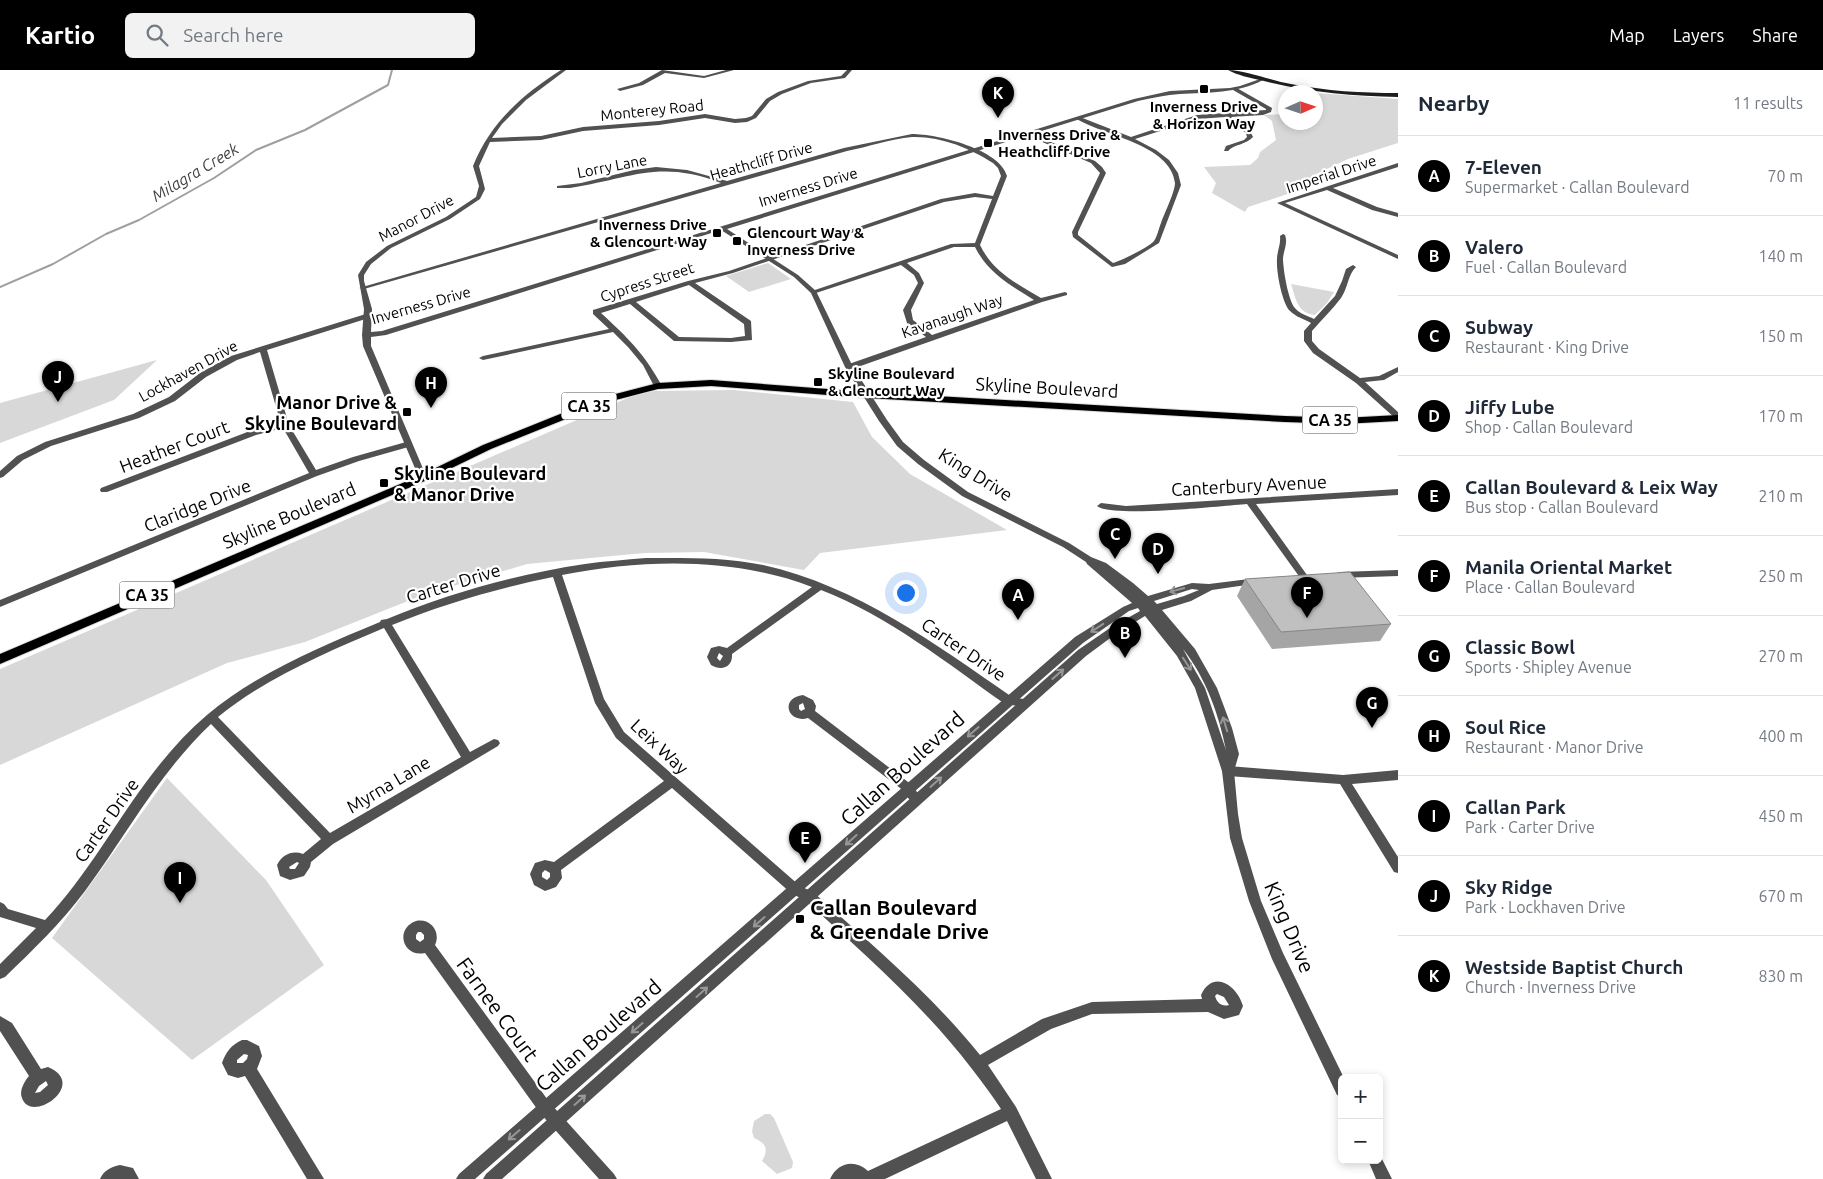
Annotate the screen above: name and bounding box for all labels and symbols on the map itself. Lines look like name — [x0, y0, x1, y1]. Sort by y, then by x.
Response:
pin: K — [982, 77, 1014, 118]
marker: Inverness Drive & Horizon Way — [1198, 83, 1210, 95]
north arrow — [1278, 85, 1323, 130]
street label: Monterey Road — [600, 96, 704, 124]
place label: Inverness Drive & Horizon Way — [1150, 98, 1258, 132]
place label: Inverness Drive & Heathcliff Drive — [998, 126, 1121, 160]
marker: Inverness Drive & Heathcliff Drive — [982, 137, 994, 149]
street label: Heathcliff Drive — [708, 138, 814, 184]
water label: Milagra Creek — [148, 139, 242, 205]
street label: Lorry Lane — [576, 151, 648, 181]
street label: Imperial Drive — [1284, 151, 1378, 197]
street label: Inverness Drive — [757, 164, 859, 210]
street label: Manor Drive — [376, 191, 456, 245]
place label: Inverness Drive & Glencourt Way — [590, 216, 707, 250]
place label: Glencourt Way & Inverness Drive — [747, 224, 865, 258]
marker: Inverness Drive & Glencourt Way — [711, 227, 723, 239]
marker: Glencourt Way & Inverness Drive — [731, 235, 743, 247]
street label: Cypress Street — [598, 259, 696, 305]
street label: Inverness Drive — [369, 283, 473, 327]
street label: Kavanaugh Way — [899, 291, 1005, 341]
street label: Lockhaven Drive — [136, 337, 240, 405]
pin: J — [42, 361, 74, 402]
place label: Skyline Boulevard & Glencourt Way — [828, 365, 955, 399]
pin: H — [415, 367, 447, 408]
street label: Skyline Boulevard — [975, 373, 1119, 401]
marker: Skyline Boulevard & Glencourt Way — [812, 376, 824, 388]
place label: Manor Drive & Skyline Boulevard — [245, 392, 398, 433]
road number: CA 35 — [562, 392, 616, 420]
marker: Manor Drive & Skyline Boulevard — [401, 406, 413, 418]
road number: CA 35 — [1302, 406, 1358, 434]
street label: Heather Court — [116, 416, 232, 476]
street label: King Drive — [936, 444, 1016, 504]
place label: Skyline Boulevard & Manor Drive — [394, 463, 546, 504]
street label: Canterbury Avenue — [1171, 471, 1327, 499]
street label: Claridge Drive — [141, 474, 253, 536]
marker: Skyline Boulevard & Manor Drive — [378, 477, 390, 489]
street label: Skyline Boulevard — [219, 478, 359, 552]
pin: C — [1099, 518, 1131, 559]
pin: D — [1142, 533, 1174, 574]
street label: Carter Drive — [403, 559, 503, 607]
pin: F — [1291, 577, 1323, 618]
pin: A — [1002, 579, 1034, 620]
your location — [893, 580, 919, 606]
road number: CA 35 — [120, 582, 174, 608]
one-way arrow — [1169, 586, 1185, 596]
street label: Carter Drive — [918, 613, 1010, 685]
pin: B — [1109, 617, 1141, 658]
one-way arrow — [1090, 623, 1104, 633]
one-way arrow — [1182, 657, 1193, 671]
one-way arrow — [1051, 669, 1064, 680]
pin: G — [1356, 687, 1388, 728]
street label: Callan Boulevard — [835, 706, 969, 830]
street label: Leix Way — [627, 715, 693, 778]
one-way arrow — [1220, 717, 1230, 733]
one-way arrow — [966, 727, 979, 738]
street label: Myrna Lane — [343, 751, 433, 817]
street label: Carter Drive — [70, 774, 142, 866]
one-way arrow — [930, 776, 943, 788]
pin: E — [789, 822, 821, 863]
one-way arrow — [844, 834, 857, 846]
pin: I — [164, 862, 196, 903]
street label: King Drive — [1260, 878, 1320, 976]
place label: Callan Boulevard & Greendale Drive — [810, 895, 989, 943]
marker: Callan Boulevard & Greendale Drive — [794, 913, 806, 925]
one-way arrow — [753, 916, 766, 927]
street label: Farnee Court — [452, 952, 544, 1066]
street label: Callan Boulevard — [530, 974, 666, 1096]
one-way arrow — [695, 987, 708, 998]
one-way arrow — [630, 1023, 643, 1034]
one-way arrow — [573, 1094, 586, 1106]
one-way arrow — [508, 1129, 521, 1141]

